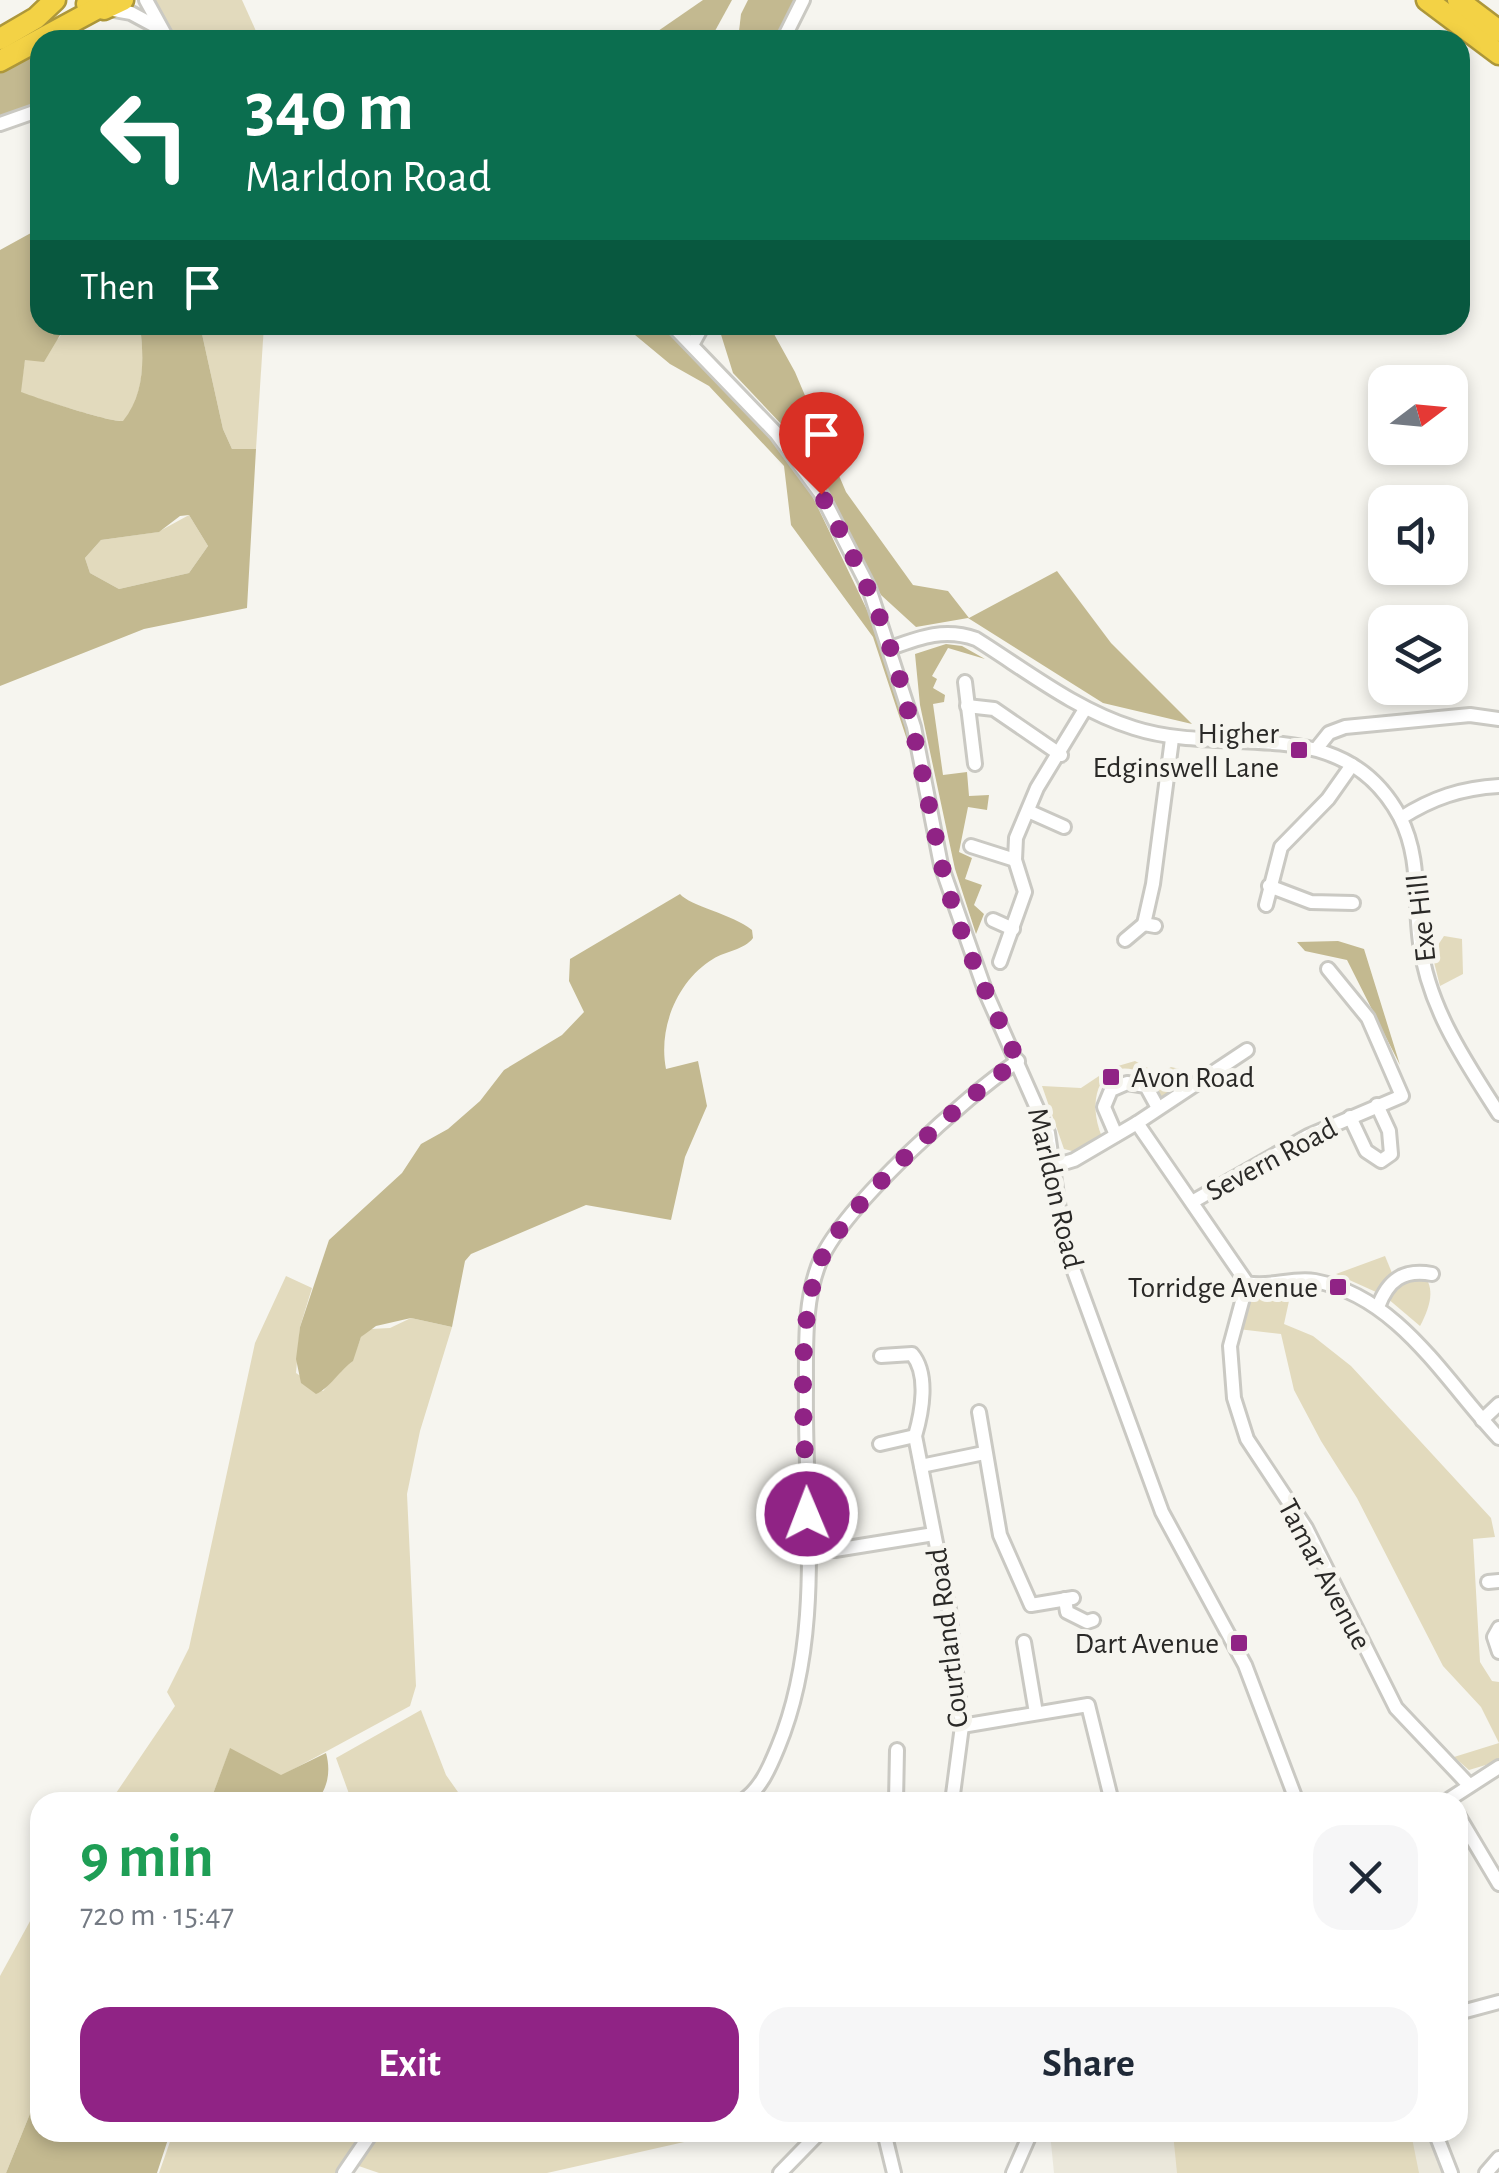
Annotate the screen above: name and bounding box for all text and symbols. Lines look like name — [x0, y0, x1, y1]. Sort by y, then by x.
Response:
icon: left — [80, 70, 210, 200]
text: 340 m — [245, 73, 414, 143]
text: Marldon Road — [245, 155, 491, 200]
icon: arrive — [175, 260, 230, 315]
text: Then — [80, 269, 155, 307]
north arrow — [1368, 365, 1468, 465]
map controls — [1368, 365, 1468, 705]
pin — [779, 392, 864, 495]
icon: arrive — [794, 407, 849, 462]
button: sound — [1368, 485, 1468, 585]
button: layers — [1368, 605, 1468, 705]
place label: Higher Edginswell Lane — [1093, 719, 1279, 783]
marker: Higher Edginswell Lane — [1288, 739, 1310, 761]
street label: Exe Hill — [1402, 872, 1442, 963]
place label: Avon Road — [1131, 1063, 1255, 1093]
marker: Avon Road — [1100, 1066, 1122, 1088]
street label: Marldon Road — [1022, 1105, 1088, 1272]
street label: Severn Road — [1201, 1113, 1342, 1207]
place label: Torridge Avenue — [1128, 1273, 1318, 1303]
marker: Torridge Avenue — [1327, 1276, 1349, 1298]
position arrow — [755, 1462, 859, 1566]
street label: Tamar Avenue — [1272, 1494, 1376, 1655]
street label: Courtland Road — [922, 1546, 974, 1729]
place label: Dart Avenue — [1074, 1629, 1219, 1659]
marker: Dart Avenue — [1228, 1632, 1250, 1654]
button: close — [1313, 1825, 1418, 1930]
text: 9 min — [80, 1828, 214, 1888]
text: 720 m · 15:47 — [80, 1899, 234, 1931]
button: Exit — [80, 2007, 739, 2122]
button: Share — [759, 2007, 1418, 2122]

